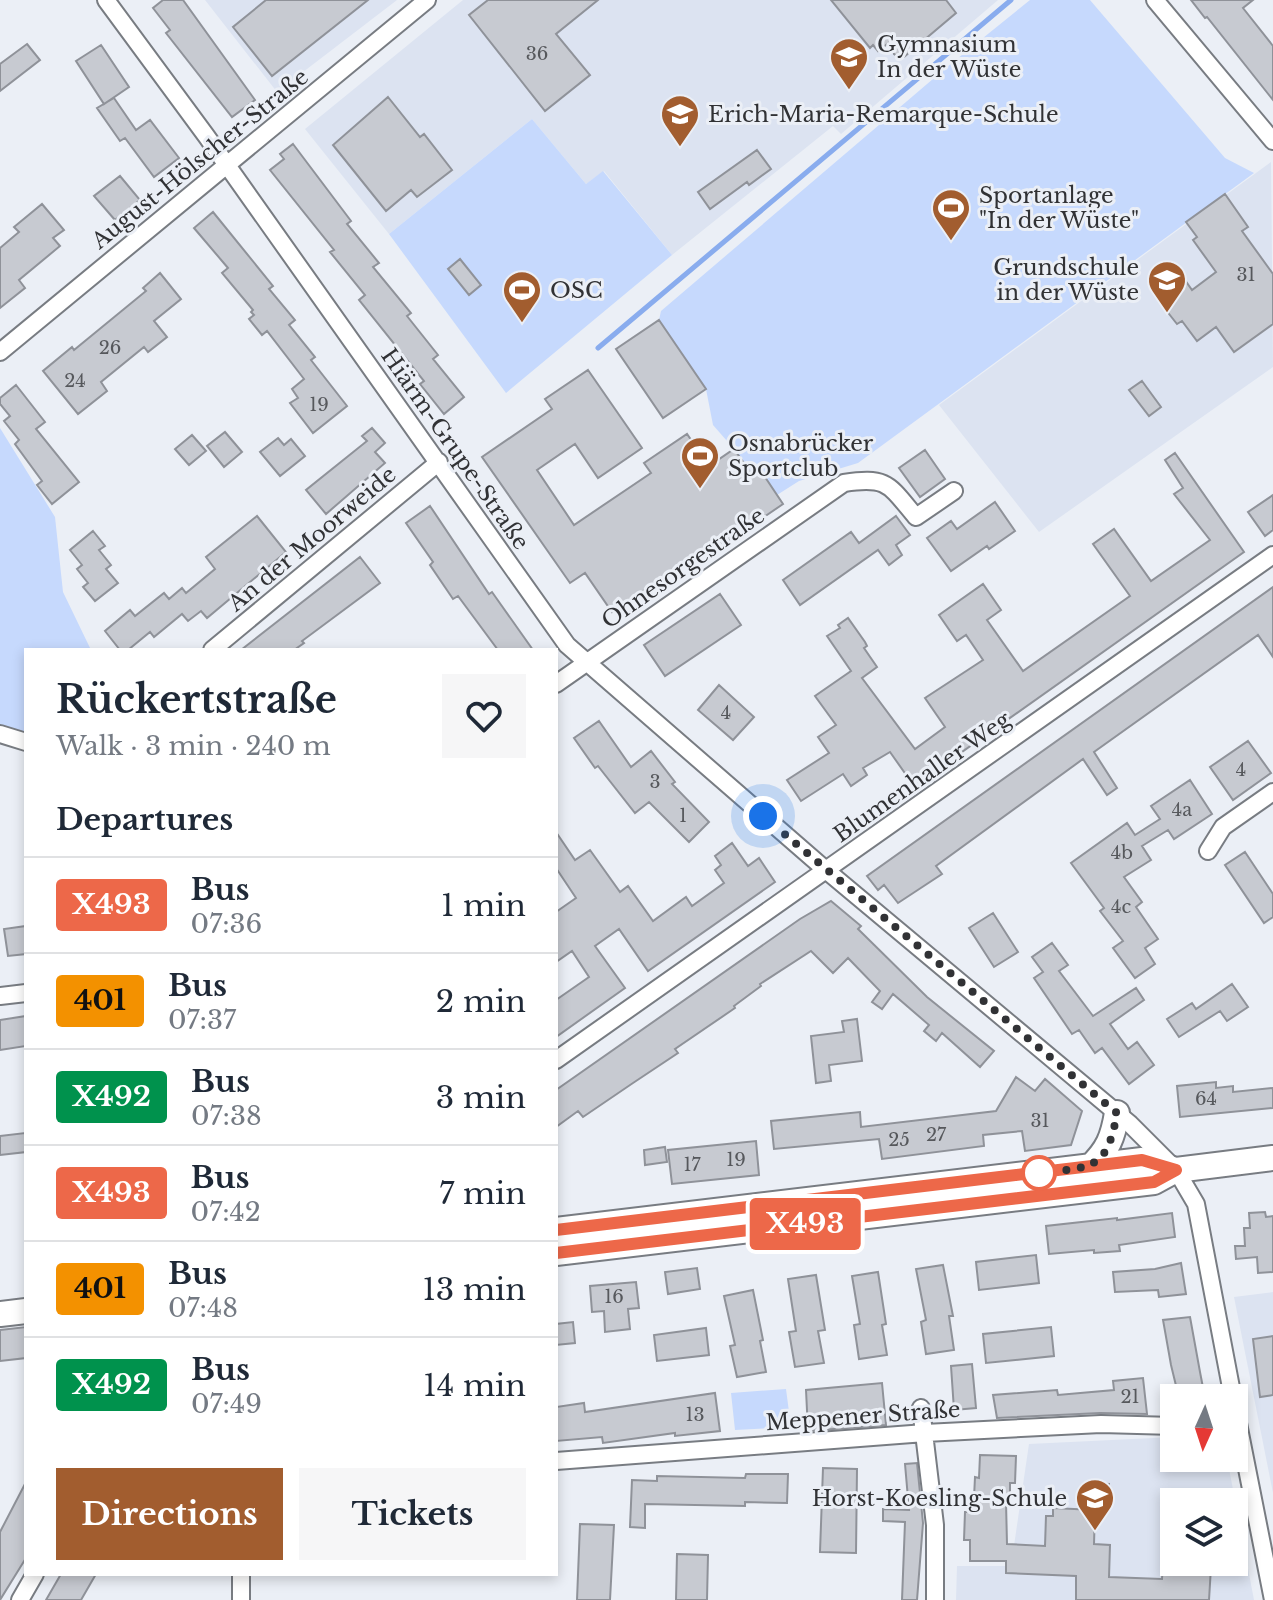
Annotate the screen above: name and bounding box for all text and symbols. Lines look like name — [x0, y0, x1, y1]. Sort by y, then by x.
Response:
place label: Gymnasium In der Wüste — [877, 31, 1021, 83]
school or university icon: Gymnasium In der Wüste — [828, 36, 870, 91]
house number: 36 — [526, 43, 548, 65]
street label: August-Hölscher-Straße — [85, 63, 314, 255]
school or university icon: Erich-Maria-Remarque-Schule — [659, 93, 701, 148]
place label: Erich-Maria-Remarque-Schule — [708, 101, 1059, 128]
place label: Sportanlage "In der Wüste" — [979, 182, 1139, 234]
sports icon: Sportanlage "In der Wüste" — [930, 187, 972, 242]
place label: Grundschule in der Wüste — [993, 254, 1139, 306]
school or university icon: Grundschule in der Wüste — [1146, 259, 1188, 314]
house number: 31 — [1236, 264, 1256, 286]
sports icon: OSC — [501, 269, 543, 324]
place label: OSC — [550, 277, 603, 304]
house number: 26 — [99, 337, 121, 359]
street label: Hiärm-Grupe-Straße — [375, 343, 535, 555]
house number: 24 — [64, 370, 86, 392]
house number: 19 — [309, 394, 329, 416]
place label: Osnabrücker Sportclub — [728, 430, 874, 482]
sports icon: Osnabrücker Sportclub — [679, 435, 721, 490]
street label: An der Moorweide — [222, 461, 401, 618]
street label: Ohnesorgestraße — [596, 502, 770, 634]
button: heart — [442, 674, 526, 758]
text: Rückertstraße — [56, 676, 337, 723]
house number: 4 — [721, 702, 731, 724]
street label: Blumenhaller Weg — [828, 705, 1016, 848]
text: Walk · 3 min · 240 m — [56, 730, 331, 762]
house number: 4 — [1236, 759, 1246, 781]
house number: 3 — [649, 771, 661, 793]
your location — [743, 796, 783, 836]
house number: 4a — [1172, 799, 1192, 821]
text: Departures — [56, 801, 233, 838]
house number: 1 — [679, 805, 687, 827]
house number: 4b — [1111, 842, 1133, 864]
text: Bus — [191, 871, 250, 908]
text: X493 — [72, 887, 151, 922]
text: 1 min — [441, 887, 526, 924]
house number: 4c — [1111, 896, 1131, 918]
text: 07:36 — [191, 908, 262, 940]
text: Bus — [168, 967, 227, 1004]
text: 401 — [74, 983, 126, 1018]
text: 2 min — [436, 983, 526, 1020]
text: 07:37 — [168, 1004, 236, 1036]
text: Bus — [191, 1063, 250, 1100]
text: X492 — [72, 1079, 151, 1114]
text: 3 min — [436, 1079, 526, 1116]
house number: 64 — [1195, 1088, 1217, 1110]
text: 07:38 — [191, 1100, 262, 1132]
house number: 31 — [1030, 1110, 1050, 1132]
house number: 27 — [926, 1124, 947, 1146]
house number: 25 — [888, 1129, 910, 1151]
house number: 19 — [726, 1149, 746, 1171]
house number: 17 — [683, 1154, 701, 1176]
unlabelled marker — [1022, 1156, 1056, 1190]
text: Bus — [191, 1159, 250, 1196]
text: X493 — [72, 1175, 151, 1210]
text: 7 min — [439, 1175, 526, 1212]
text: 07:42 — [191, 1196, 261, 1228]
line badge: X493 — [749, 1198, 861, 1250]
text: X493 — [766, 1206, 844, 1241]
text: Bus — [168, 1255, 227, 1292]
text: 401 — [74, 1271, 126, 1306]
text: 13 min — [422, 1271, 526, 1308]
house number: 16 — [604, 1286, 624, 1308]
text: 07:48 — [168, 1292, 238, 1324]
text: Bus — [191, 1351, 250, 1388]
text: X492 — [72, 1367, 151, 1402]
text: 14 min — [423, 1367, 526, 1404]
north arrow — [1160, 1384, 1248, 1472]
map controls — [1160, 1384, 1248, 1576]
house number: 21 — [1120, 1386, 1140, 1408]
text: 07:49 — [191, 1388, 262, 1420]
street label: Meppener Straße — [765, 1396, 961, 1436]
house number: 13 — [685, 1404, 705, 1426]
button: Directions — [56, 1468, 283, 1560]
button: Tickets — [299, 1468, 526, 1560]
school or university icon: Horst-Koesling-Schule — [1074, 1477, 1116, 1532]
place label: Horst-Koesling-Schule — [812, 1485, 1067, 1512]
button: layers — [1160, 1488, 1248, 1576]

